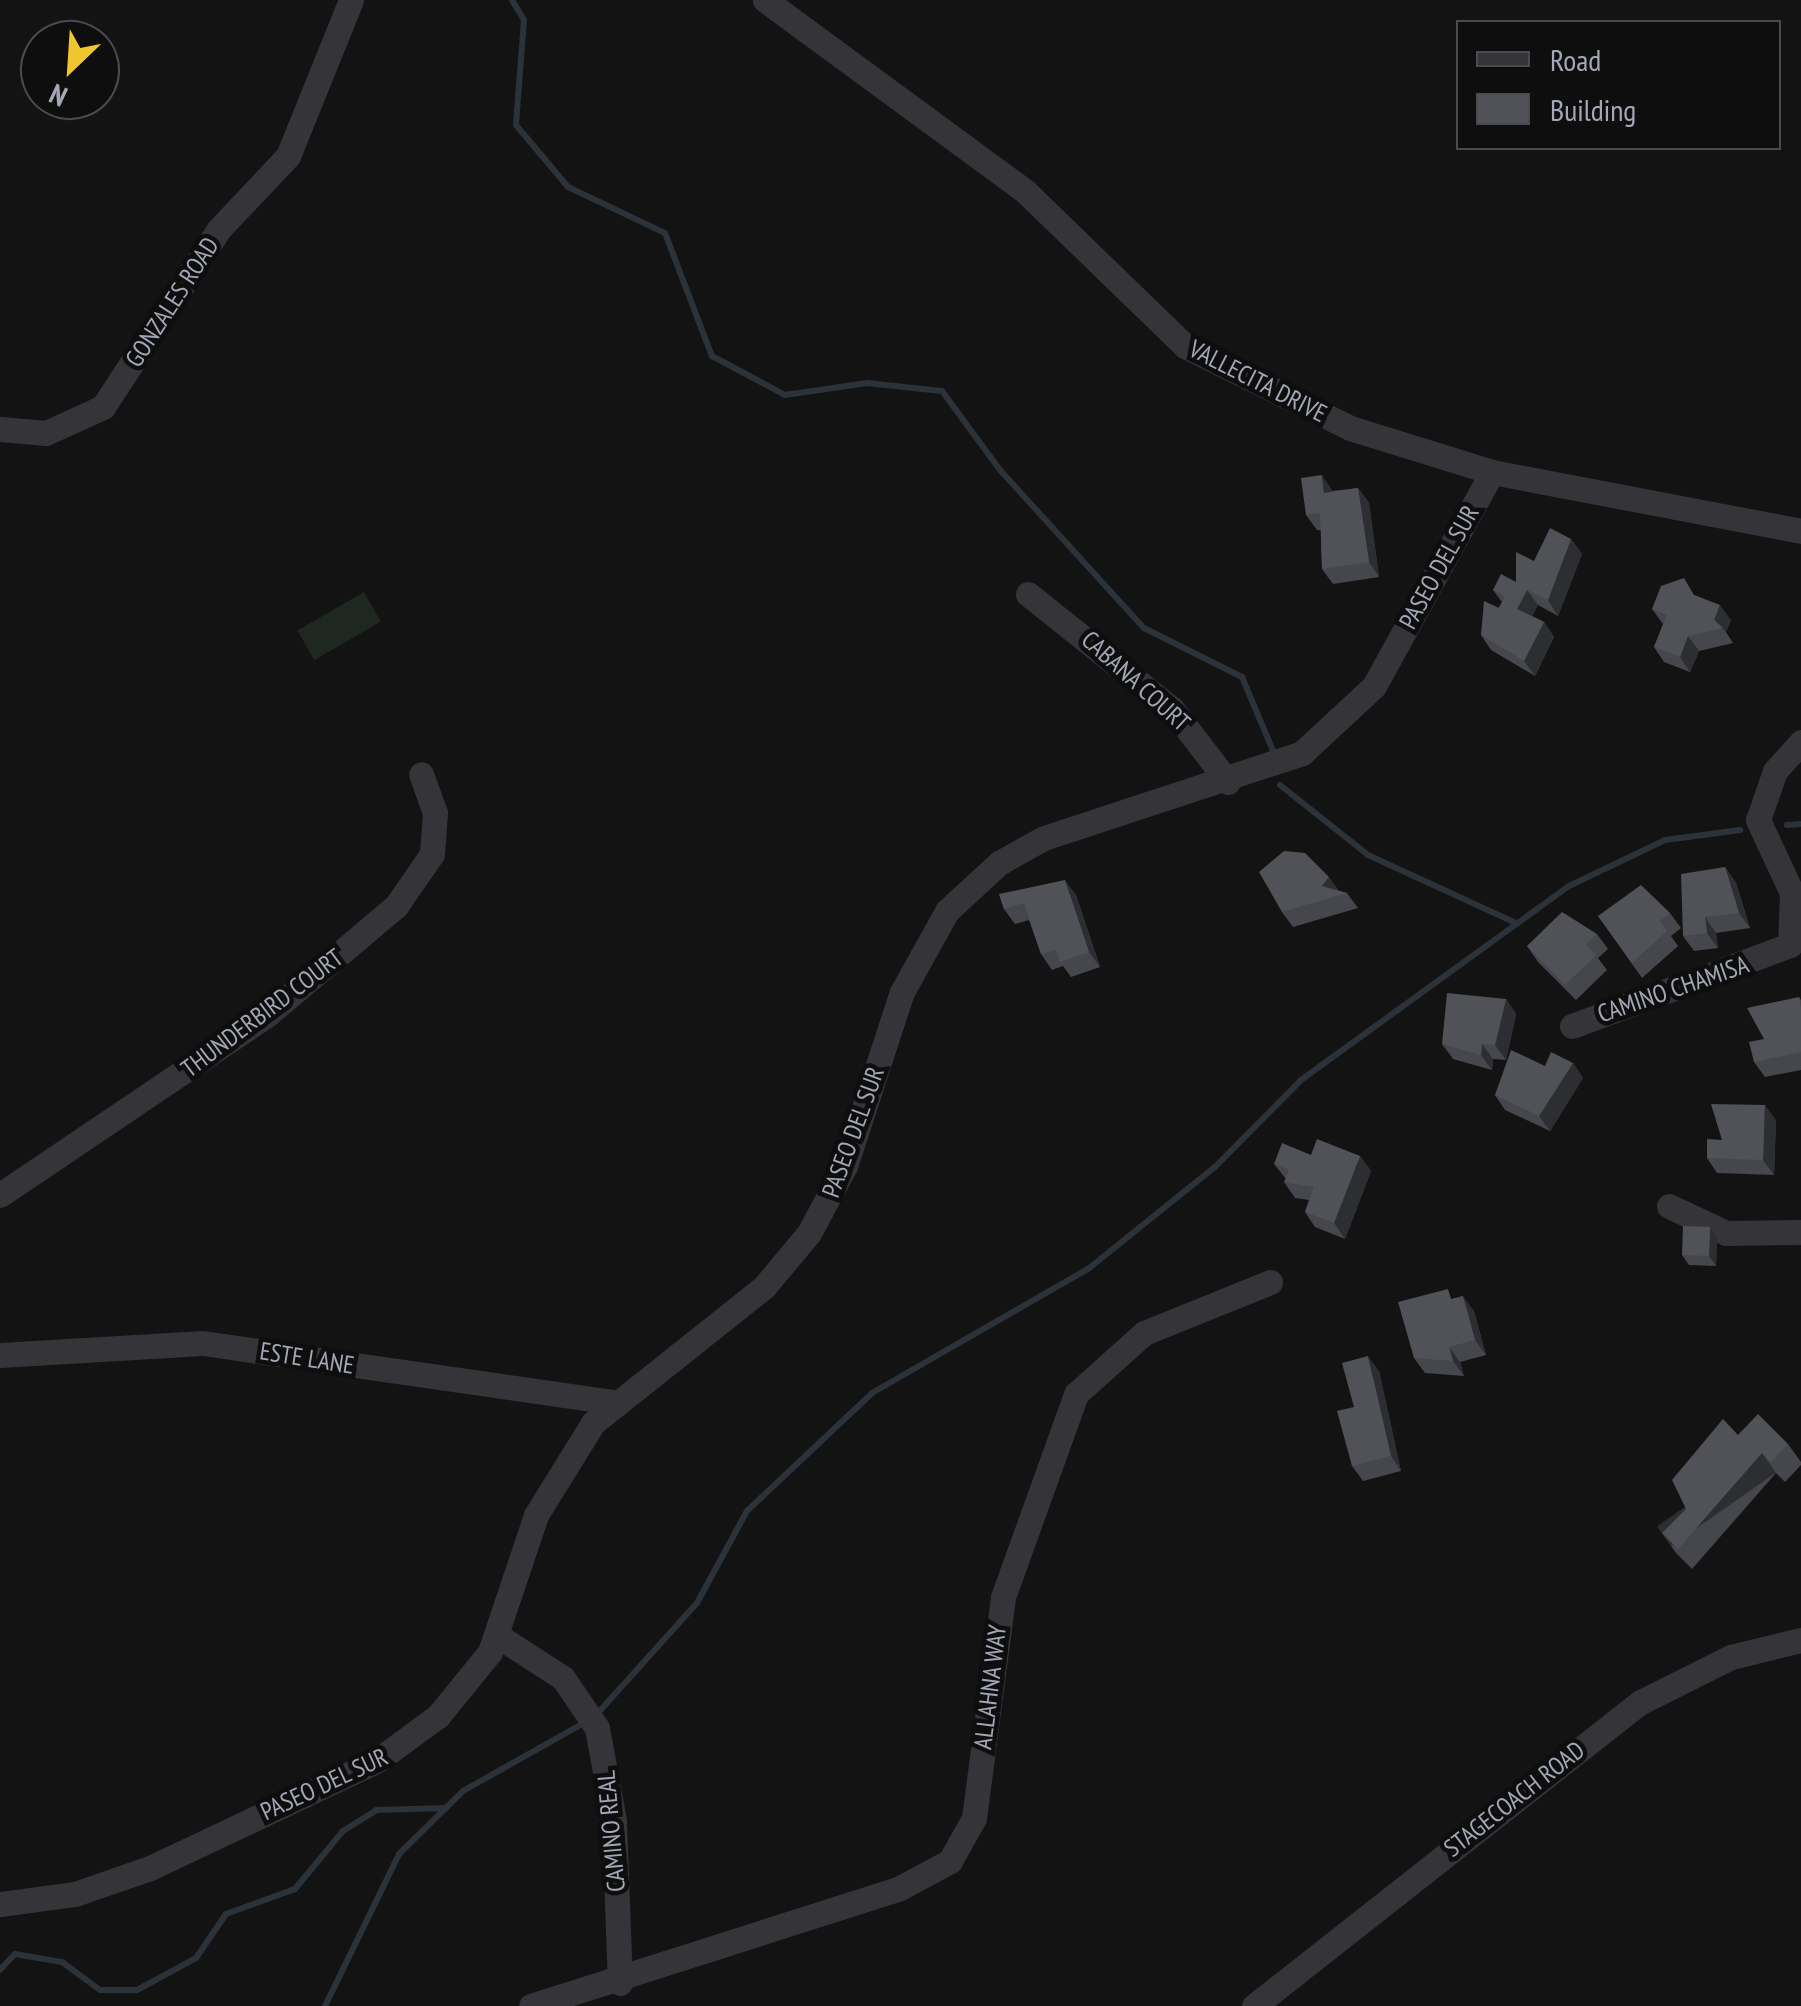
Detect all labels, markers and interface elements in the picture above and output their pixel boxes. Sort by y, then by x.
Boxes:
north arrow [20,20,120,120]
legend [1456,20,1781,150]
text: Road [1550,40,1601,79]
text: N [43,76,73,116]
text: Building [1550,90,1636,129]
street label: GONZALES ROAD [119,232,225,372]
street label: VALLECITA DRIVE [1184,333,1332,429]
street label: PASEO DEL SUR [1393,500,1485,634]
street label: CABANA COURT [1075,624,1197,738]
street label: THUNDERBIRD COURT [175,942,349,1084]
street label: CAMINO CHAMISA [1594,949,1752,1029]
street label: PASEO DEL SUR [815,1062,891,1202]
street label: ESTE LANE [258,1336,356,1380]
street label: ALLAHNA WAY [967,1622,1013,1752]
street label: STAGECOACH ROAD [1438,1735,1590,1863]
street label: PASEO DEL SUR [255,1741,393,1827]
street label: CAMINO REAL [591,1769,631,1893]

